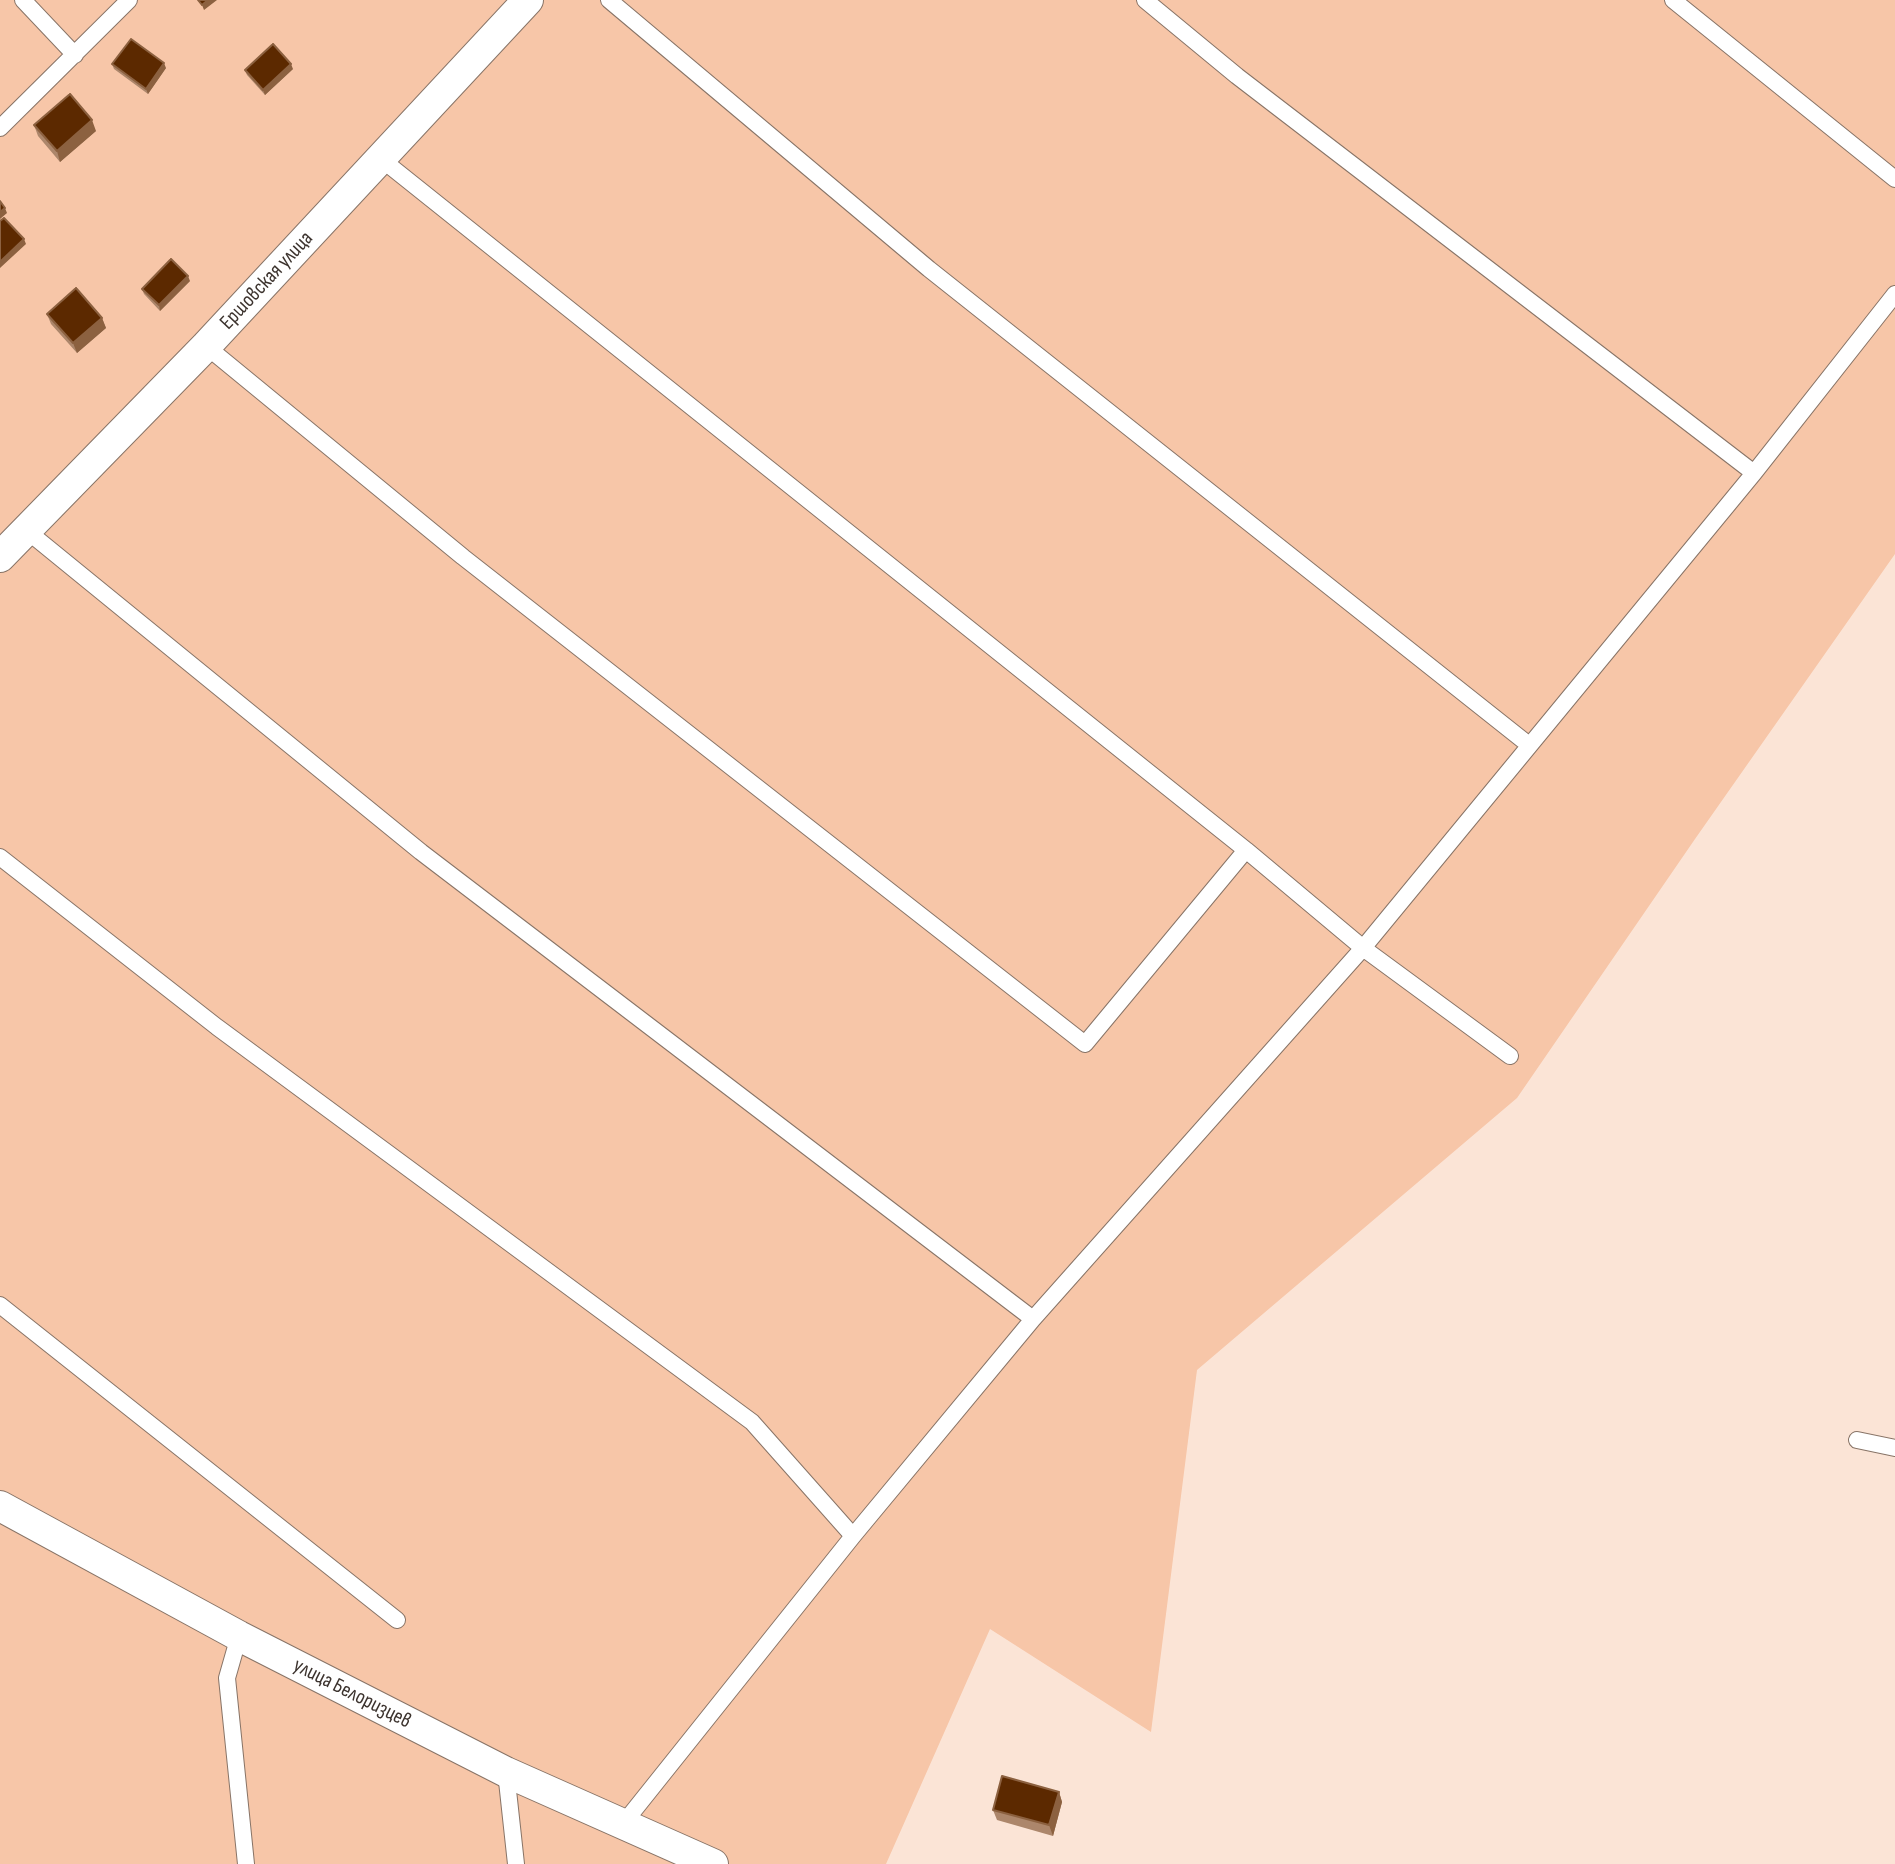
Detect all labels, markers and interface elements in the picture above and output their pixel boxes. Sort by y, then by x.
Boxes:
street label: Ершовская улица [215,227,319,335]
street label: улица Белоризцев [289,1653,415,1735]

